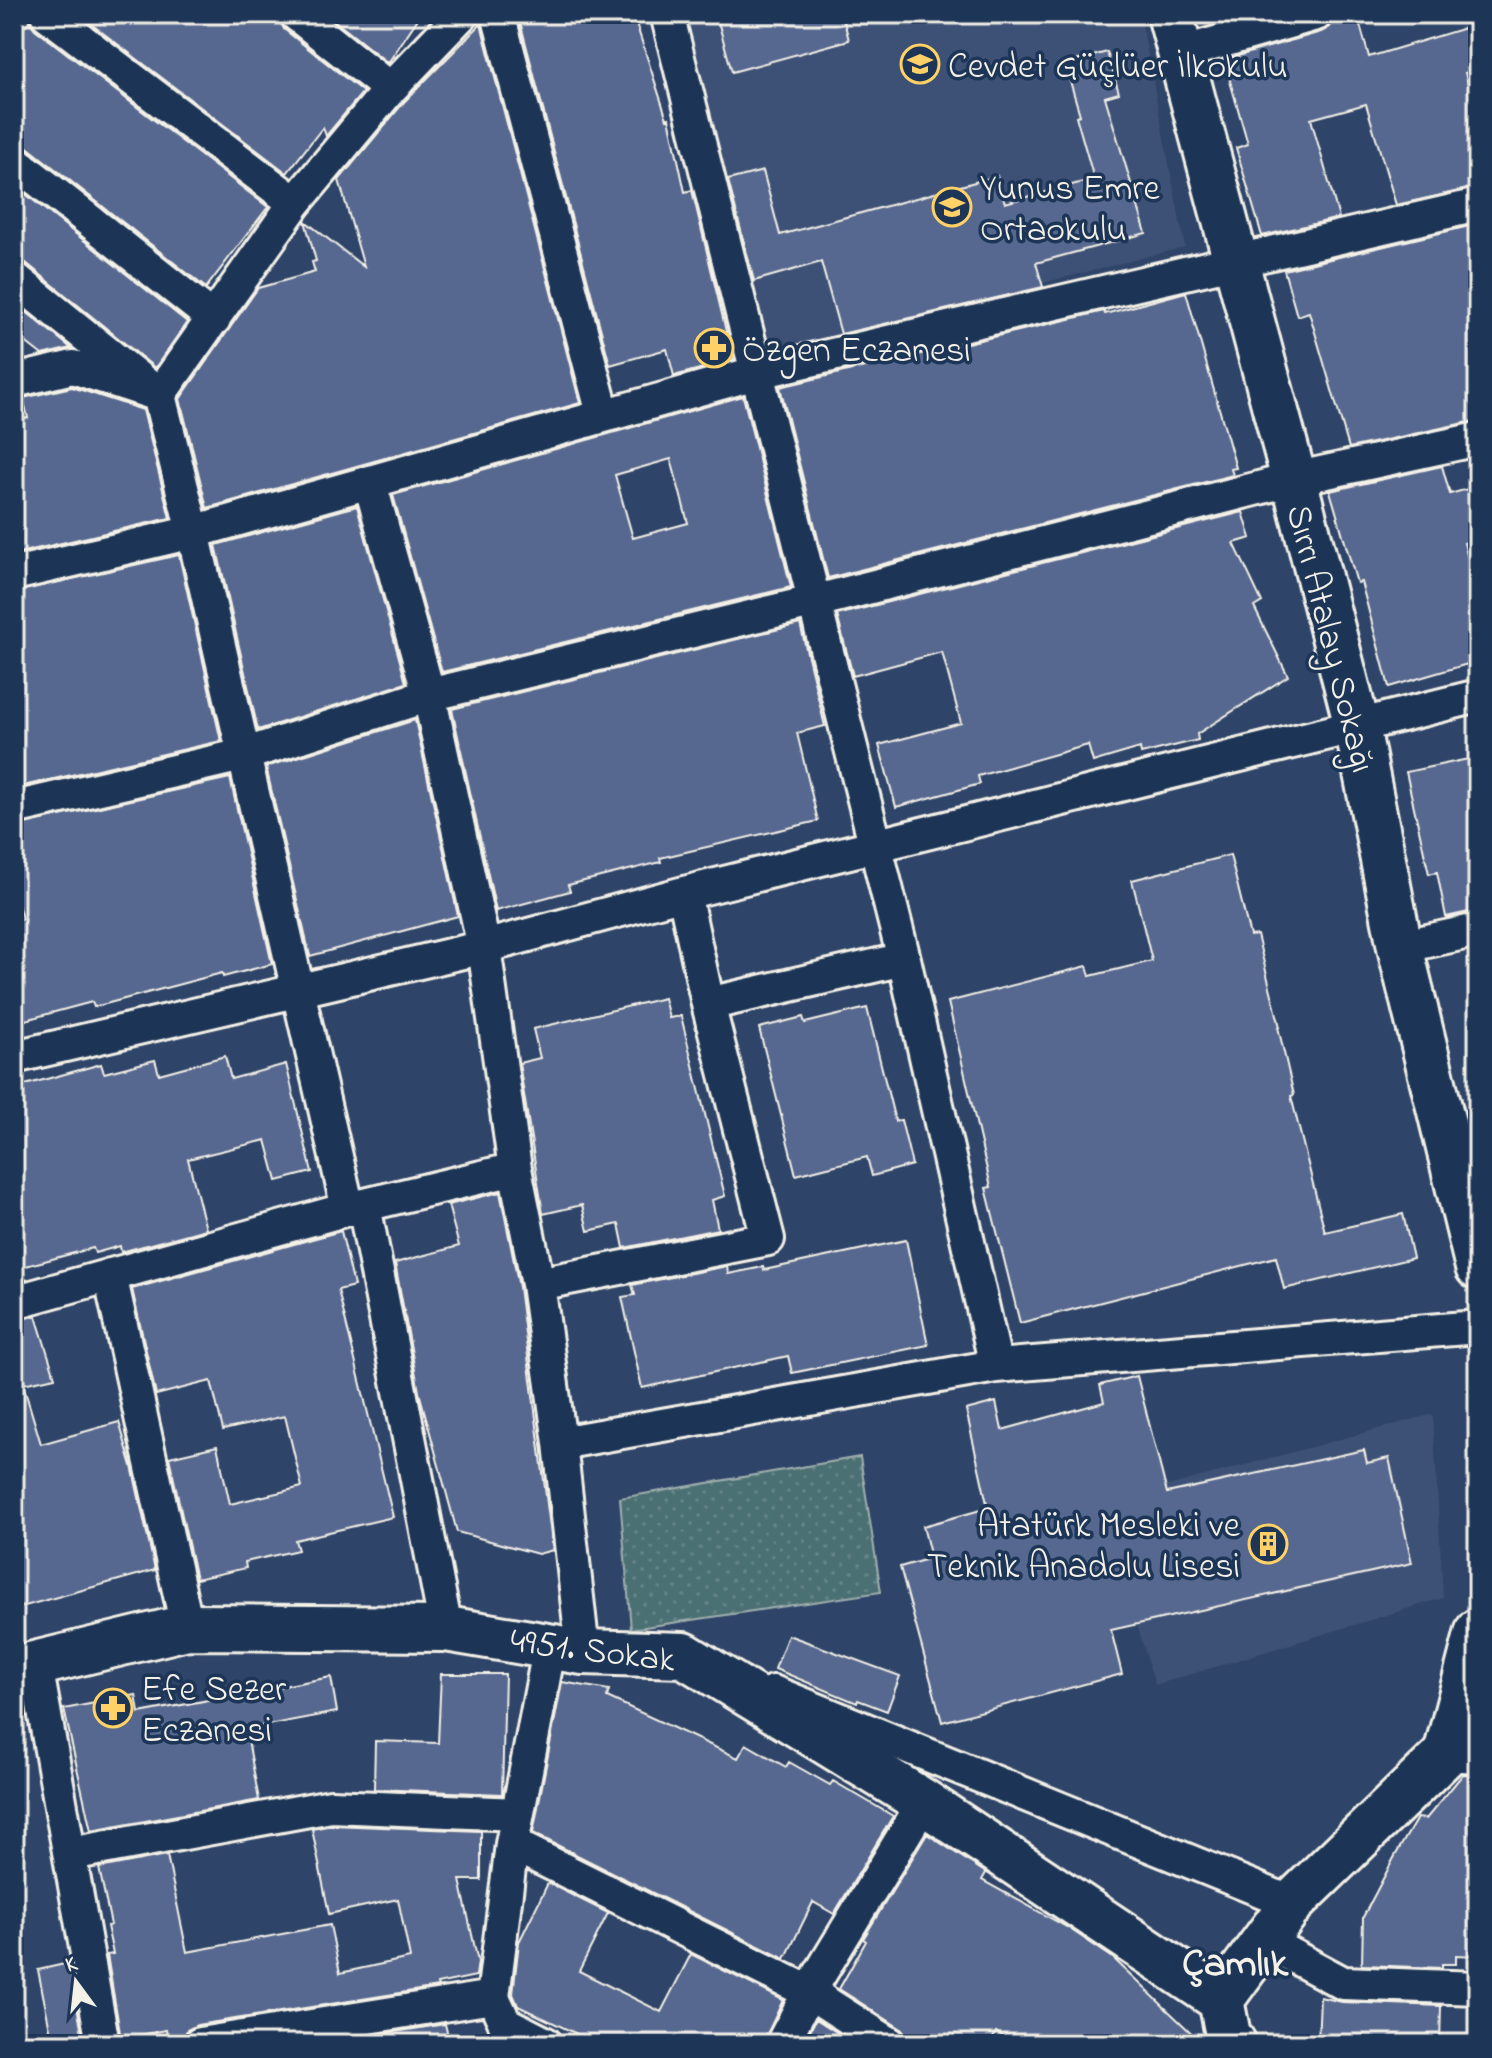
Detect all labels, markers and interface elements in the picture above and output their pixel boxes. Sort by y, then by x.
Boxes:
place label: Cevdet Güçlüer İlkokulu [948,42,1288,95]
school or university icon: Cevdet Güçlüer İlkokulu [899,43,941,85]
place label: Yunus Emre Ortaokulu [980,164,1160,258]
school or university icon: Yunus Emre Ortaokulu [931,186,973,228]
place label: Özgen Eczanesi [742,326,971,379]
pharmacy icon: Özgen Eczanesi [693,327,735,369]
street label: Sırrı Atalay Sokağı [1270,500,1388,779]
place label: Atatürk Mesleki ve Teknik Anadolu Lisesi [927,1501,1241,1595]
building icon: Atatürk Mesleki ve Teknik Anadolu Lisesi [1247,1523,1289,1565]
street label: 4951. Sokak [507,1616,678,1689]
place label: Efe Sezer Eczanesi [141,1665,287,1759]
pharmacy icon: Efe Sezer Eczanesi [92,1687,134,1729]
district label: Çamlık [1182,1936,1289,1995]
north arrow [36,1942,116,2022]
text: K [62,1948,82,1982]

